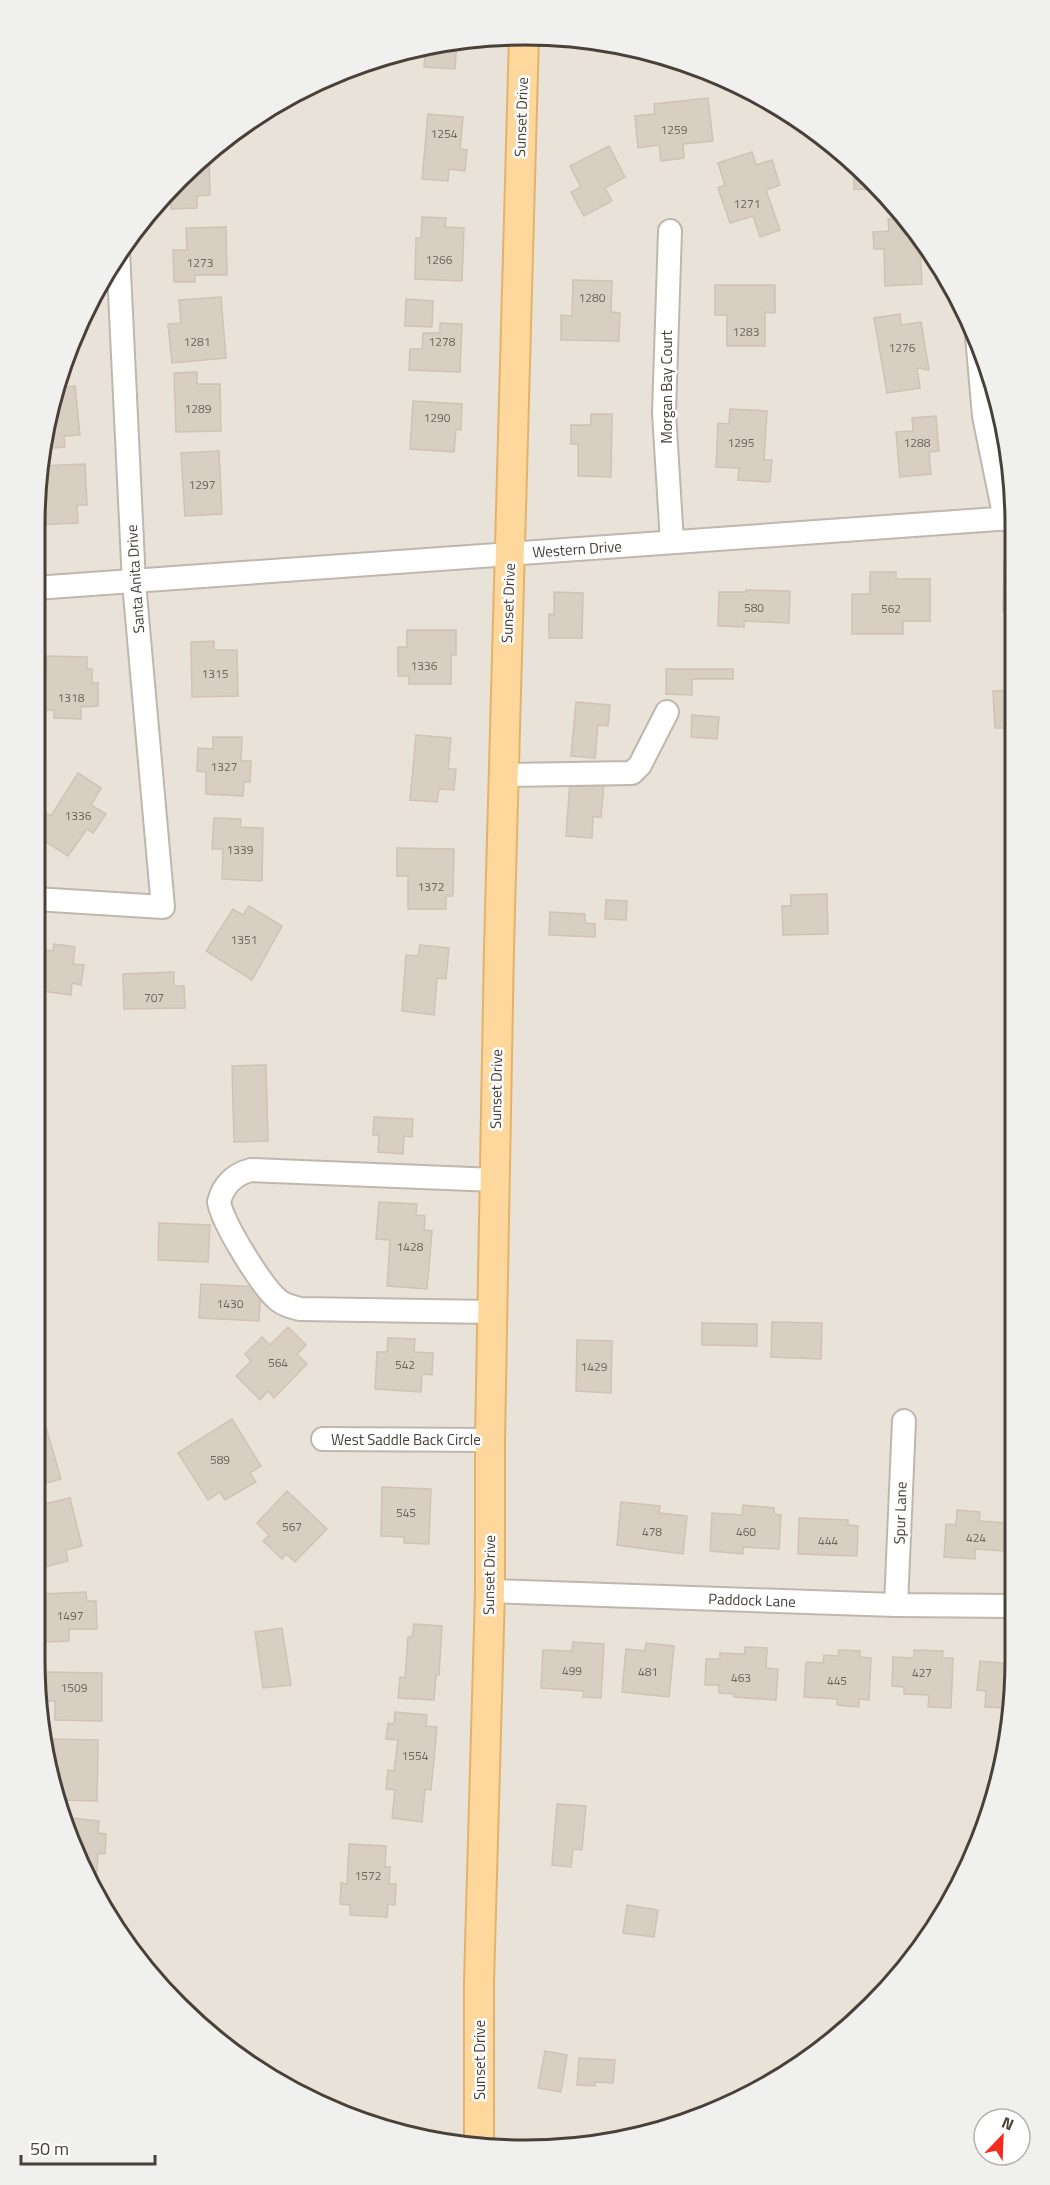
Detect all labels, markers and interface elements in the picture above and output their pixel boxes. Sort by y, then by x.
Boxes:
street label: Sunset Drive [508,77,534,157]
house number: 1259 [661,120,688,139]
house number: 1254 [431,124,458,143]
house number: 1271 [734,194,760,213]
house number: 1266 [426,250,453,269]
house number: 1273 [187,253,213,272]
house number: 1280 [579,288,606,307]
house number: 1283 [733,322,759,341]
street label: Morgan Bay Court [655,329,678,444]
house number: 1281 [184,332,210,351]
house number: 1278 [429,332,456,351]
house number: 1276 [889,338,916,357]
house number: 1289 [185,399,212,418]
house number: 1290 [424,408,451,427]
house number: 1295 [728,433,755,452]
house number: 1288 [904,433,931,452]
house number: 1297 [189,475,215,494]
street label: Santa Anita Drive [120,524,150,634]
street label: Western Drive [531,534,623,564]
street label: Sunset Drive [495,563,521,643]
house number: 580 [744,598,764,617]
house number: 562 [881,599,901,618]
house number: 1336 [411,656,438,675]
house number: 1315 [202,664,229,683]
house number: 1318 [58,688,85,707]
house number: 1327 [211,757,237,776]
house number: 1336 [65,806,92,825]
house number: 1339 [227,840,254,859]
house number: 1372 [418,877,444,896]
house number: 1351 [231,930,257,949]
house number: 707 [144,988,164,1007]
street label: Sunset Drive [484,1049,508,1129]
house number: 1428 [397,1237,424,1256]
house number: 1430 [217,1294,244,1313]
house number: 564 [268,1353,288,1372]
house number: 542 [395,1355,415,1374]
house number: 1429 [581,1357,608,1376]
street label: West Saddle Back Circle [331,1428,481,1451]
house number: 589 [210,1450,230,1469]
street label: Spur Lane [887,1481,913,1545]
house number: 545 [396,1503,416,1522]
house number: 567 [282,1517,302,1536]
house number: 478 [642,1522,662,1541]
house number: 460 [736,1522,756,1541]
house number: 424 [966,1528,986,1547]
house number: 444 [818,1531,838,1550]
street label: Sunset Drive [477,1535,501,1615]
street label: Paddock Lane [708,1587,796,1613]
house number: 1497 [57,1606,83,1625]
house number: 499 [562,1661,582,1680]
house number: 481 [638,1662,658,1681]
house number: 427 [912,1663,932,1682]
house number: 463 [731,1668,751,1687]
house number: 445 [827,1671,847,1690]
house number: 1509 [61,1678,88,1697]
house number: 1554 [402,1746,429,1765]
house number: 1572 [355,1866,381,1885]
street label: Sunset Drive [468,2020,491,2100]
north arrow [972,2107,1032,2167]
text: N [998,2110,1018,2136]
scale bar [21,2128,154,2166]
text: 50 m [30,2135,69,2162]

